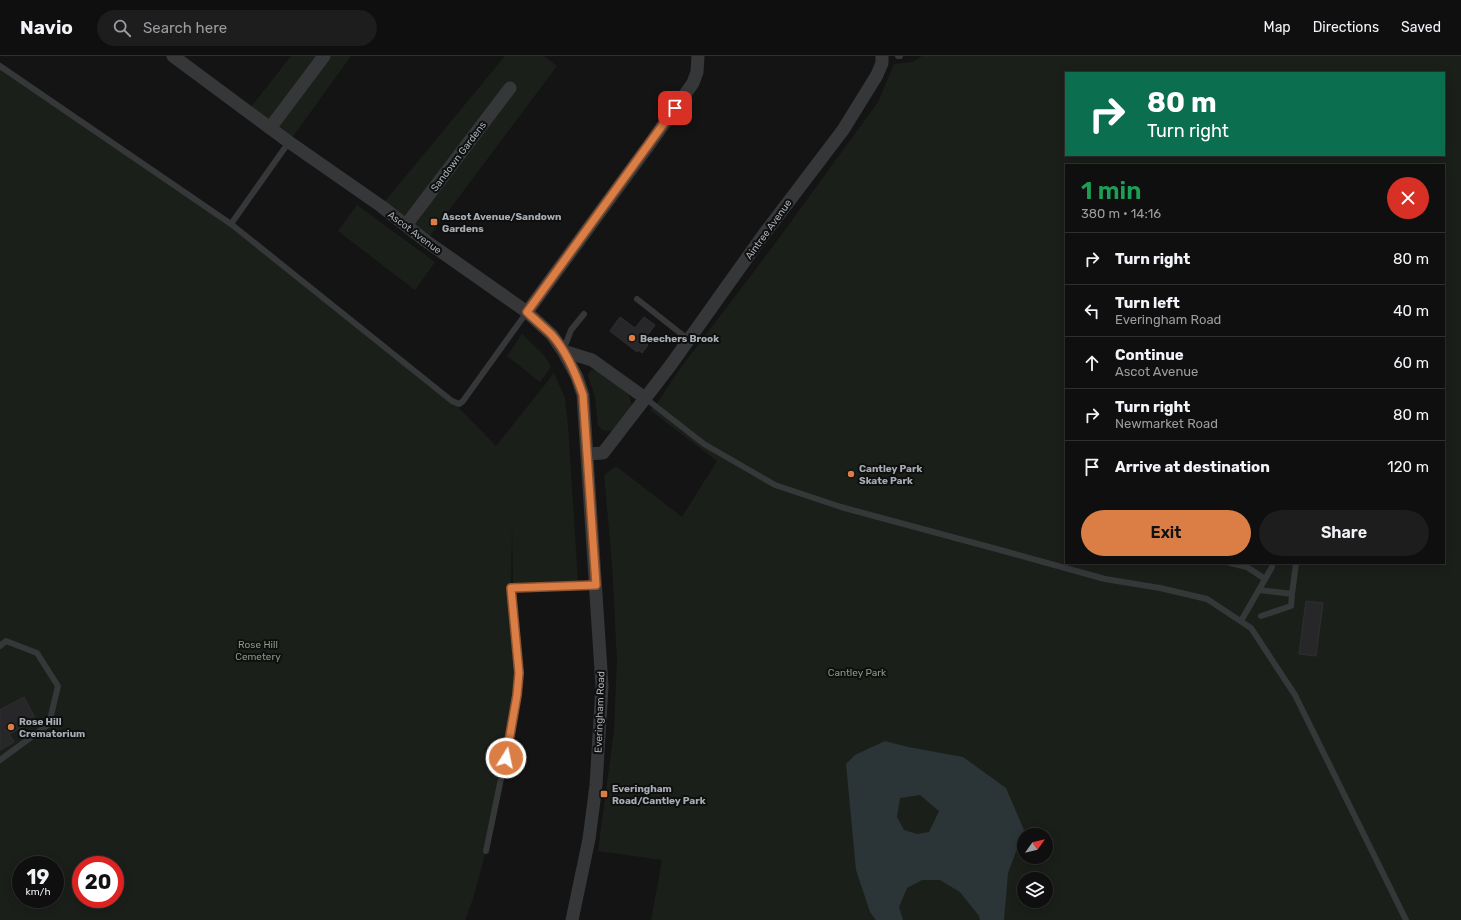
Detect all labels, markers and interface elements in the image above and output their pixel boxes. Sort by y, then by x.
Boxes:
search box [97,10,377,46]
text: Navio [20,16,73,39]
icon: search [111,17,133,39]
text: Search here [143,19,227,37]
text: Map [1264,19,1291,36]
text: Directions [1313,19,1379,36]
text: Saved [1401,19,1441,36]
text: 80 m [1147,86,1217,119]
icon: right [1081,88,1133,140]
pin [658,91,692,125]
icon: arrive [664,97,686,119]
street label: Sandown Gardens [429,119,489,194]
text: Turn right [1147,120,1229,142]
text: 1 min [1081,177,1141,205]
button: close [1387,177,1429,219]
street label: Aintree Avenue [743,197,795,262]
text: 380 m · 14:16 [1081,206,1161,221]
street label: Ascot Avenue [385,209,444,257]
place label: Ascot Avenue/Sandown Gardens [442,211,562,235]
marker: Ascot Avenue/Sandown Gardens [429,217,439,227]
icon: right [1081,248,1103,270]
text: Turn right [1115,250,1190,268]
text: 80 m [1393,250,1429,268]
text: Turn left [1115,294,1180,312]
icon: left [1081,300,1103,322]
text: 40 m [1393,302,1429,320]
text: Everingham Road [1115,312,1221,327]
marker: Beechers Brook [627,333,637,343]
place label: Beechers Brook [640,333,719,345]
text: Continue [1115,346,1184,364]
icon: ahead [1081,352,1103,374]
text: 60 m [1393,354,1429,372]
text: Ascot Avenue [1115,364,1198,379]
text: Turn right [1115,398,1190,416]
icon: right [1081,404,1103,426]
text: 80 m [1393,406,1429,424]
text: Newmarket Road [1115,416,1218,431]
icon: arrive [1081,456,1103,478]
text: Arrive at destination [1115,458,1270,476]
text: 120 m [1387,458,1429,476]
place label: Cantley Park Skate Park [859,463,922,487]
marker: Cantley Park Skate Park [846,469,856,479]
button: Exit [1081,510,1251,556]
button: Share [1259,510,1429,556]
park label: Rose Hill Cemetery [235,639,281,663]
park label: Cantley Park [828,667,887,679]
street label: Everingham Road [593,671,607,753]
place label: Rose Hill Crematorium [19,716,85,740]
marker: Rose Hill Crematorium [6,722,16,732]
position arrow [485,737,527,779]
place label: Everingham Road/Cantley Park [612,783,706,807]
marker: Everingham Road/Cantley Park [599,789,609,799]
north arrow [1017,828,1053,864]
map controls [1017,828,1053,908]
speed limit sign: 20 [72,856,124,908]
text: 19 [27,865,49,889]
button: layers [1017,872,1053,908]
text: km/h [26,886,50,898]

